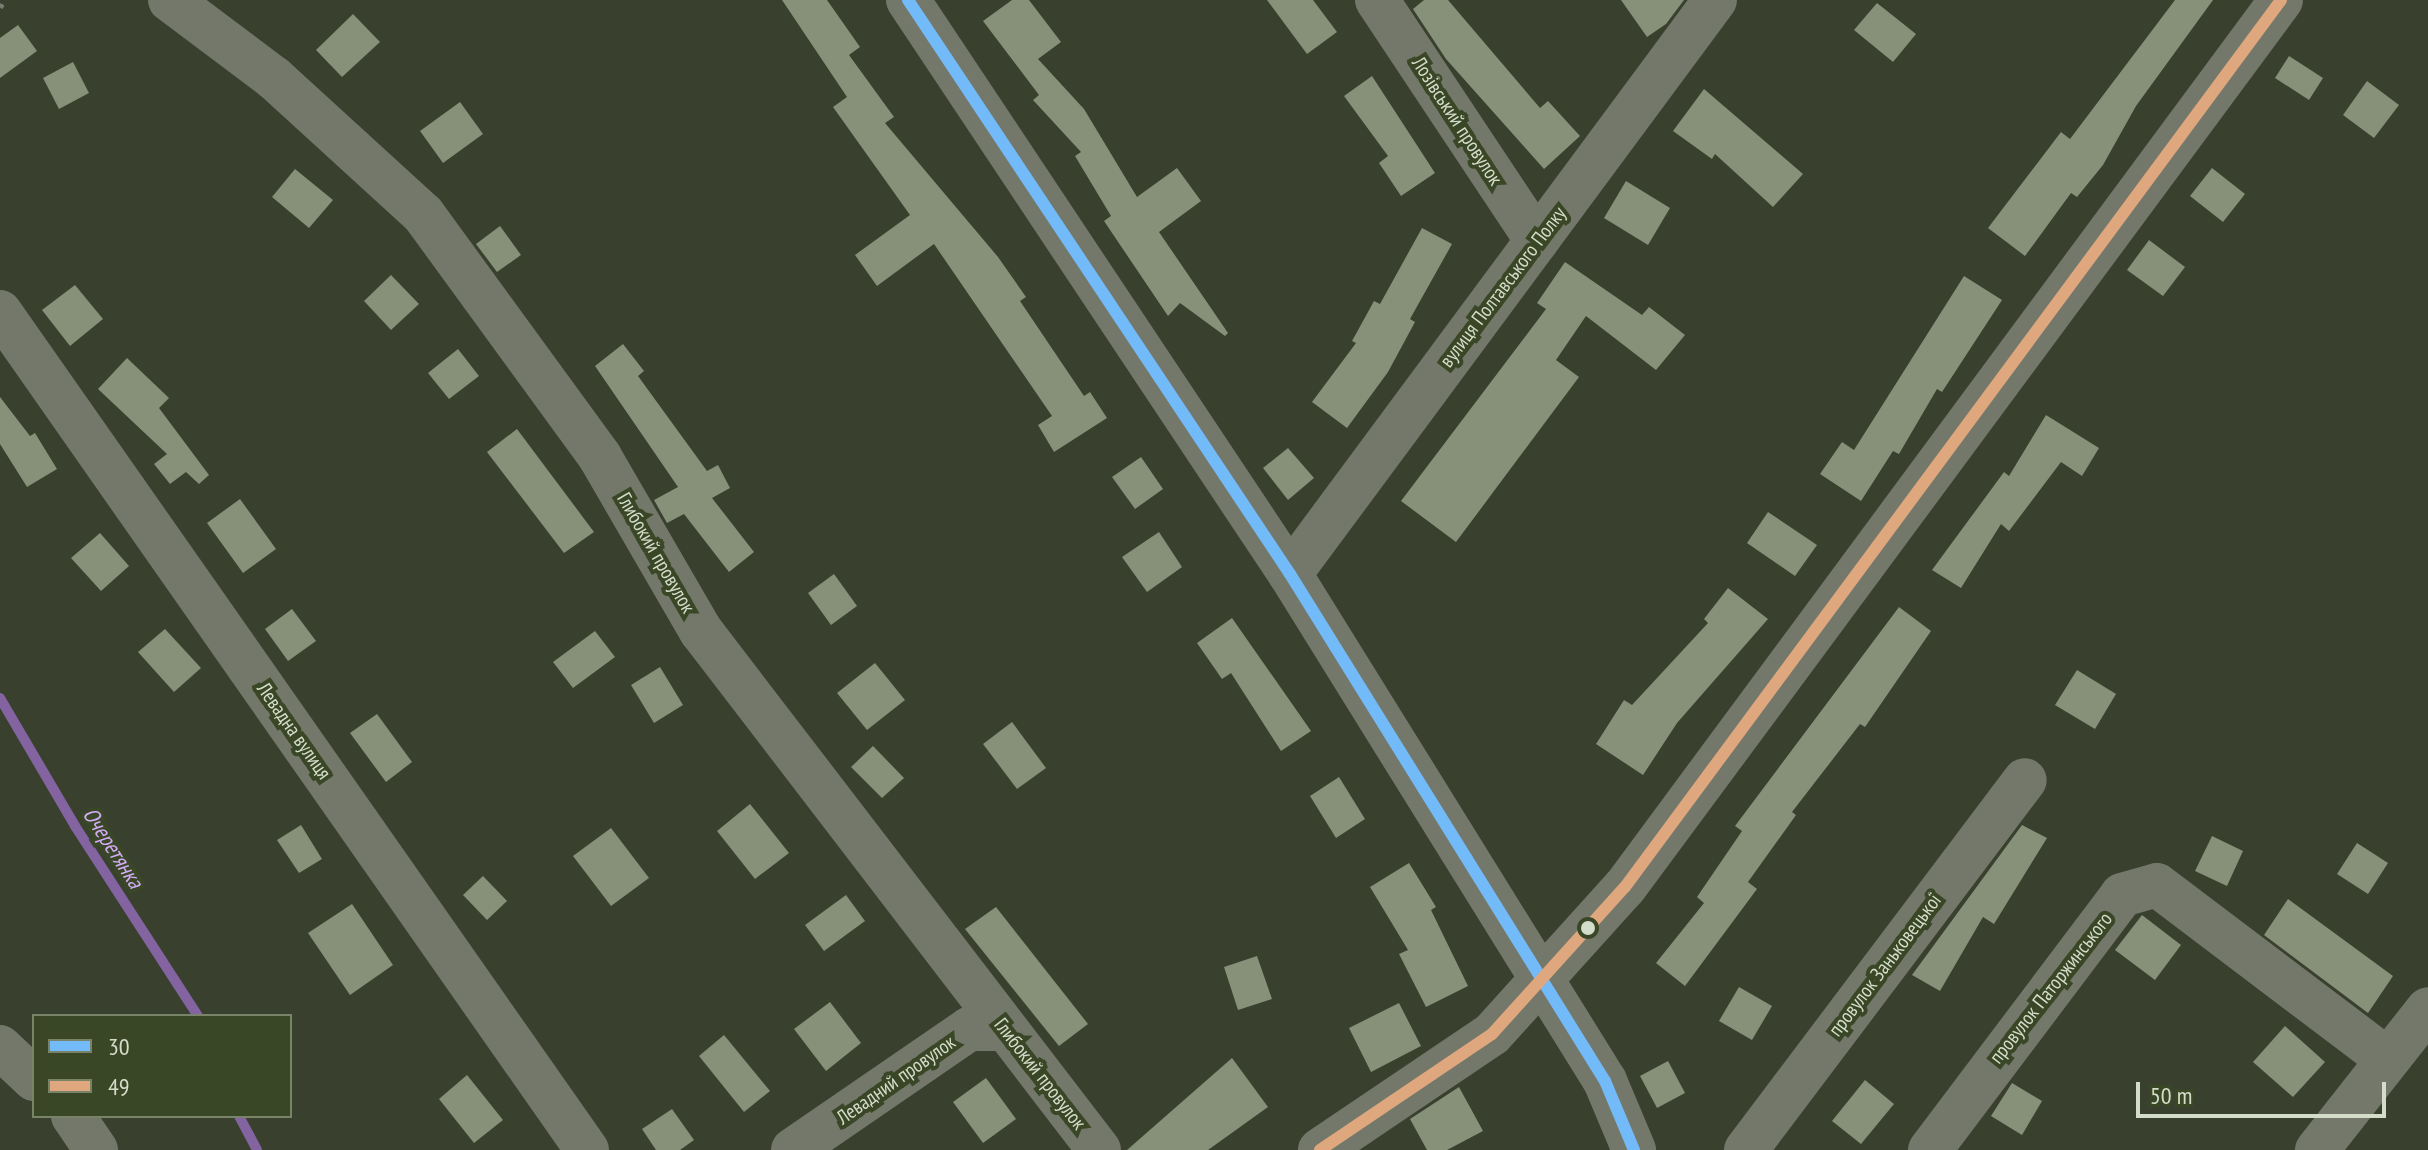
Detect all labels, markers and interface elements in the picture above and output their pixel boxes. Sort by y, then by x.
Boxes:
street label: Лозівський провулок [1407,52,1507,190]
street label: вулиця Полтавського Полку [1435,202,1571,372]
street label: Глибокий провулок [612,489,700,617]
street label: Левадна вулиця [252,678,336,784]
water label: Очеретянка [77,803,149,893]
street label: провулок Заньковецької [1823,889,1947,1041]
street label: провулок Паторжинського [1984,908,2118,1068]
unlabelled marker [1580,920,1596,936]
street label: Глибокий провулок [989,1013,1091,1135]
legend [32,1014,292,1118]
street label: Левадний провулок [832,1030,960,1130]
text: 30 [108,1031,130,1062]
scale bar [2140,1066,2390,1116]
text: 49 [108,1071,130,1102]
text: 50 m [2150,1080,2192,1111]

